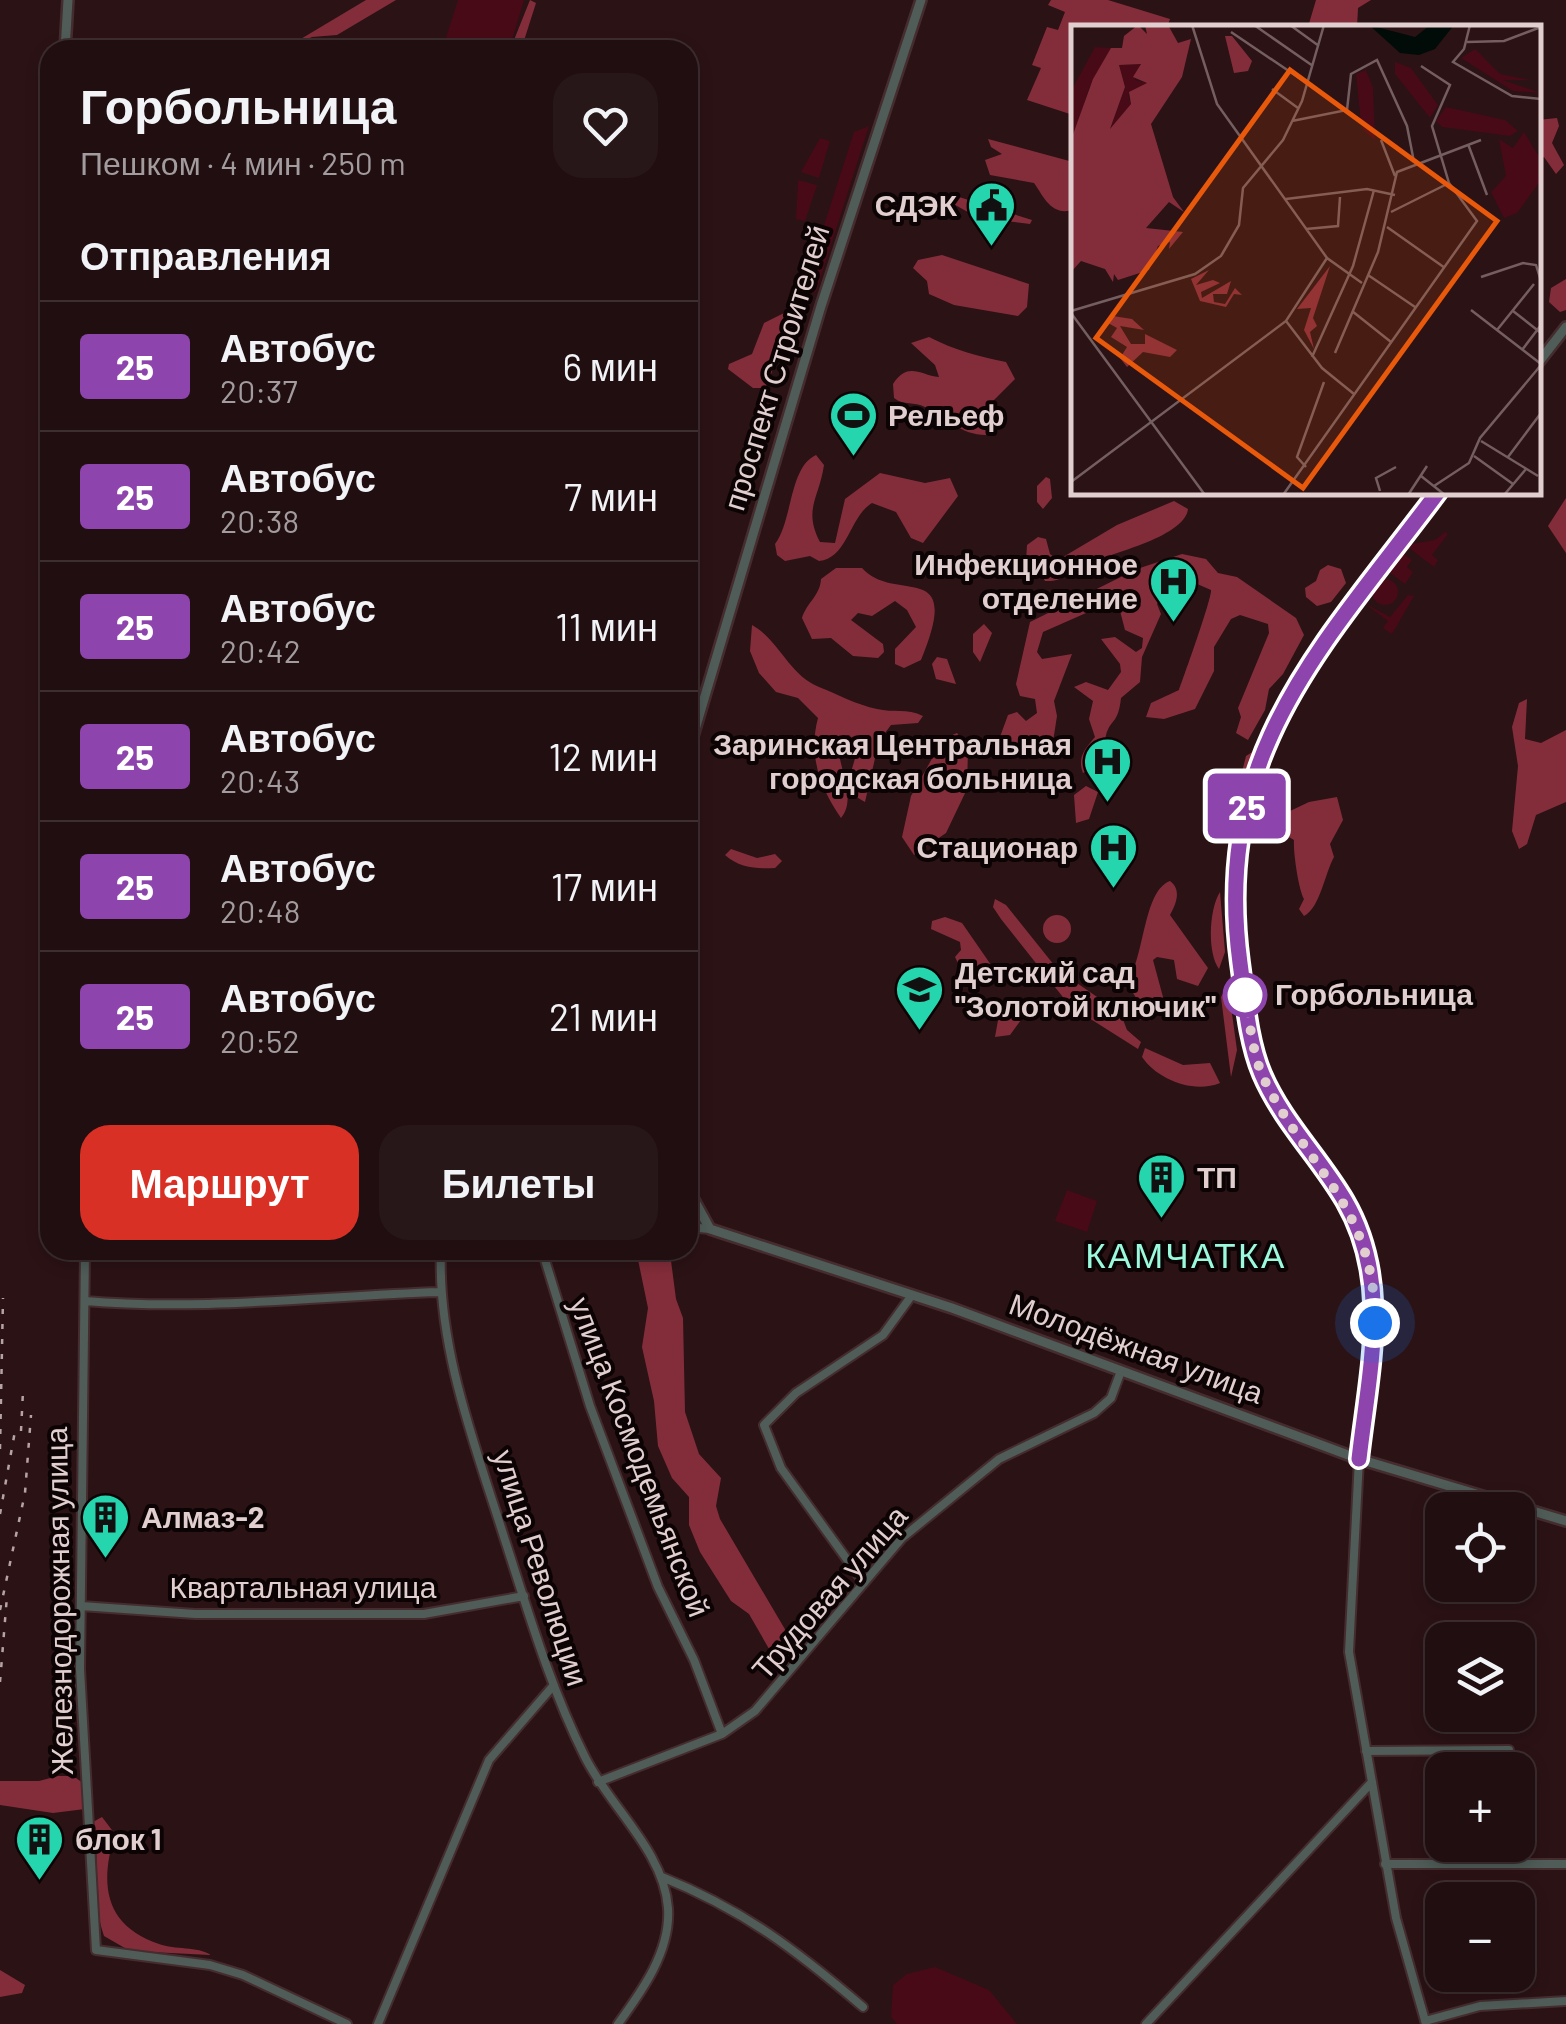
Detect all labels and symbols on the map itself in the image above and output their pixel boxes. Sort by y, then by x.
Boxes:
inset map [1071,25,1541,495]
public building icon: СДЭК [966,180,1018,248]
place label: СДЭК [875,186,958,222]
street label: проспект Строителей [715,220,836,514]
sports icon: Рельеф [827,390,879,458]
place label: Рельеф [888,396,1004,432]
place label: Инфекционное отделение [914,545,1138,615]
hospital icon: Инфекционное отделение [1147,556,1199,624]
place label: Заринская Центральная городская больница [713,725,1072,795]
hospital icon: Заринская Центральная городская больница [1081,736,1133,804]
line badge: 25 [1202,774,1292,838]
hospital icon: Стационар [1087,822,1139,890]
place label: Стационар [917,828,1078,864]
place label: Детский сад "Золотой ключик" [955,953,1216,1023]
school or university icon: Детский сад "Золотой ключик" [894,964,946,1032]
marker: Горбольница [1224,974,1266,1016]
place label: Горбольница [1275,975,1473,1011]
building icon: ТП [1136,1152,1188,1220]
place label: ТП [1197,1158,1237,1194]
district label: КАМЧАТКА [1085,1233,1287,1275]
street label: Молодёжная улица [1005,1284,1269,1410]
street label: улица Космодемьянской [563,1291,718,1621]
your location [1350,1298,1400,1348]
street label: Железнодорожная улица [37,1426,79,1775]
street label: улица Революции [487,1445,597,1690]
building icon: Алмаз-2 [80,1492,132,1560]
street label: Трудовая улица [743,1497,914,1686]
place label: Алмаз-2 [141,1498,265,1534]
street label: Квартальная улица [170,1568,437,1604]
building icon: блок 1 [14,1814,66,1882]
place label: блок 1 [75,1820,161,1856]

